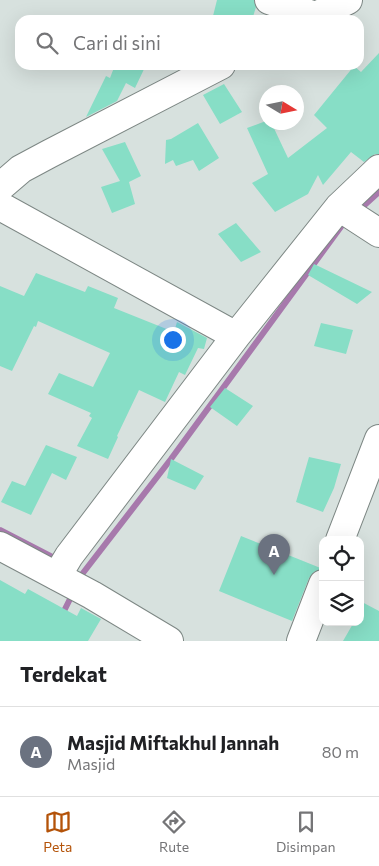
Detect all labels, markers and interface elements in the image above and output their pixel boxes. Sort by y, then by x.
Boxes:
search box [15,15,364,70]
icon: search [33,29,61,57]
text: Cari di sini [73,31,161,54]
north arrow [259,85,304,130]
your location [160,327,186,353]
pin: A [258,534,290,575]
map controls [319,536,364,626]
button: locate [319,536,364,581]
button: layers [319,581,364,626]
text: Terdekat [20,661,107,686]
text: Masjid Miftakhul Jannah [67,731,279,754]
text: A [30,742,42,761]
text: 80 m [322,742,359,761]
text: Masjid [67,754,115,773]
tab: Peta [43,808,72,855]
tab: Rute [159,808,189,855]
tab: Disimpan [276,808,336,855]

